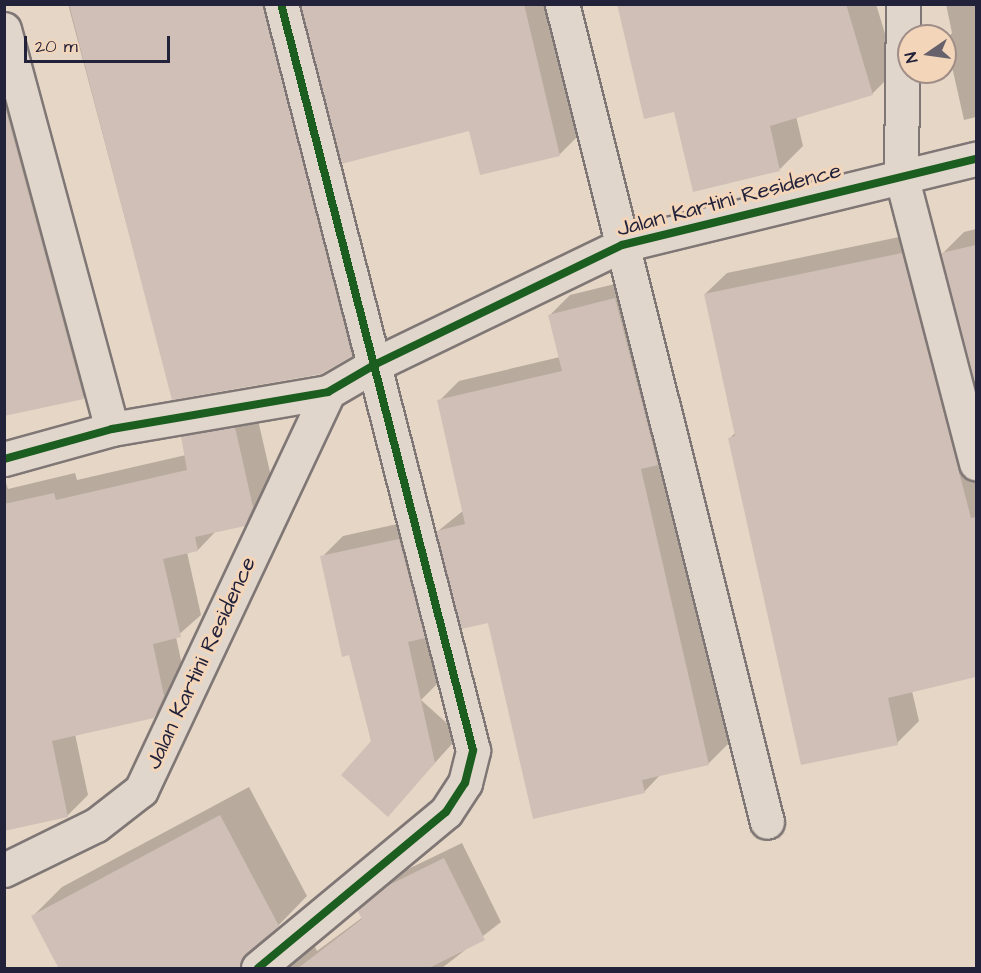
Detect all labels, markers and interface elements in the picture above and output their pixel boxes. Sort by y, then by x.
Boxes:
scale bar [27,24,172,62]
north arrow [897,24,957,84]
text: 20 m [35,34,78,59]
text: N [900,50,923,65]
street label: Jalan Kartini Residence [614,157,844,243]
street label: Jalan Kartini Residence [140,553,262,773]

